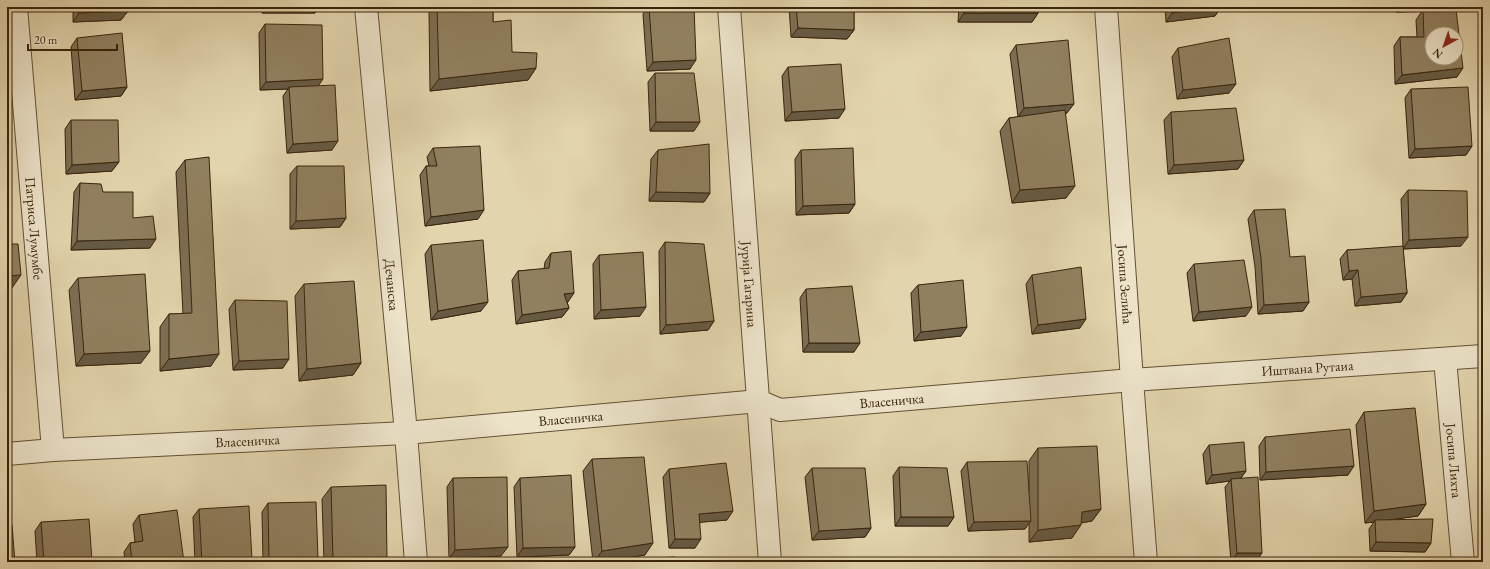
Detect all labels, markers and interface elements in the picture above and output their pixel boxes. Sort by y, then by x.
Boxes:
scale bar [28,26,117,52]
north arrow [1424,26,1464,66]
text: 20 m [34,32,58,48]
text: N [1430,45,1445,62]
street label: Патриса Лумумбе [21,176,48,281]
street label: Јурија Гагарина [737,239,762,328]
street label: Јосипа Зелића [1114,243,1137,325]
street label: Дечанска [381,258,404,312]
street label: Иштвана Рутаиа [1261,356,1354,380]
street label: Власеничка [859,389,925,412]
street label: Власеничка [538,406,604,430]
street label: Јосипа Лихта [1442,422,1466,499]
street label: Власеничка [215,430,281,451]

